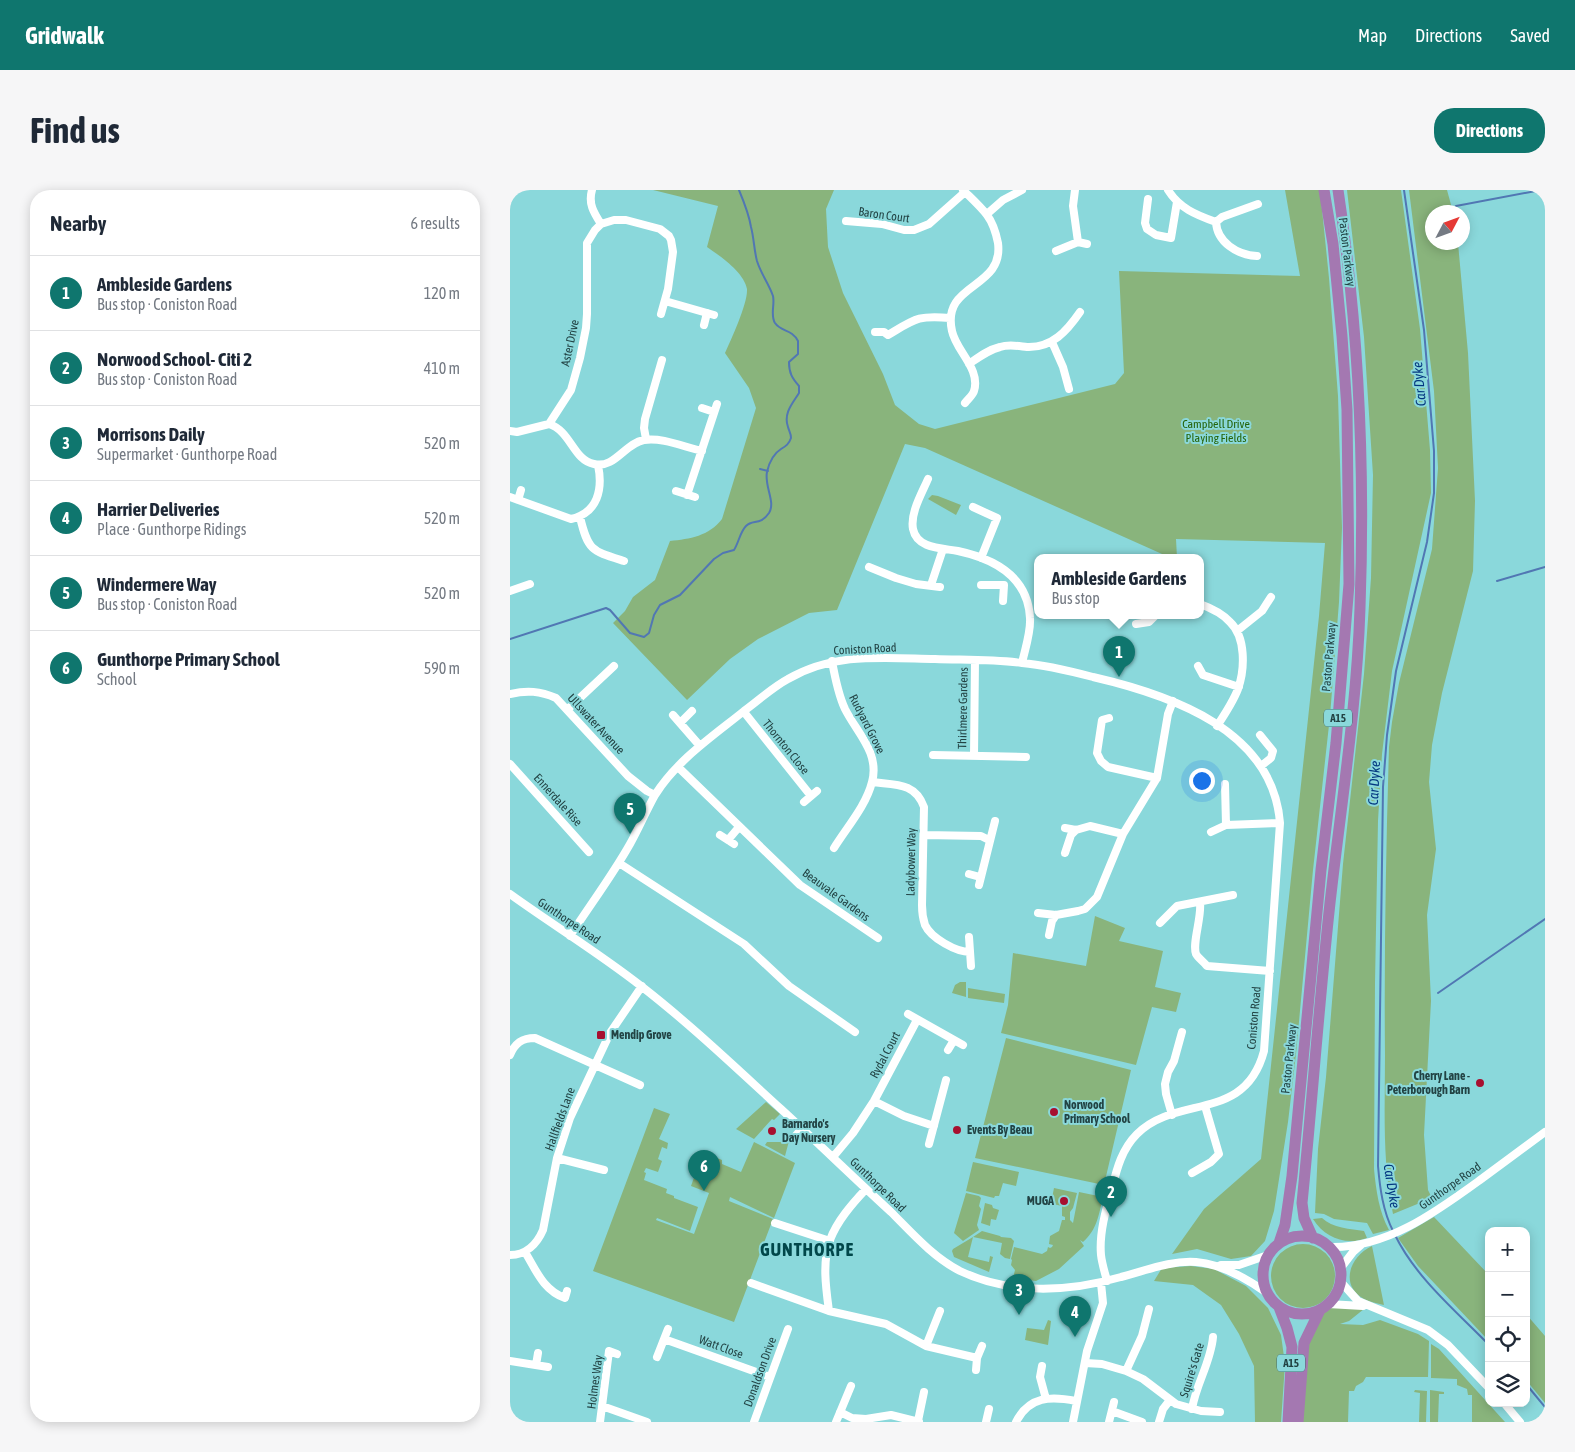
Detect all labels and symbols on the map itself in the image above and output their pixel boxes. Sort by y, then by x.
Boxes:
street label: Baron Court [857,204,911,226]
north arrow [1425,205,1470,250]
street label: Paston Parkway [1336,217,1358,287]
street label: Aster Drive [558,318,582,368]
water label: Car Dyke [1409,361,1429,407]
park label: Campbell Drive Playing Fields [1182,417,1250,445]
street label: Paston Parkway [1319,622,1339,692]
pin: 1 [1103,636,1135,677]
street label: Coniston Road [833,640,897,658]
street label: Thirlmere Gardens [955,667,971,749]
street label: Ullswater Avenue [564,691,628,757]
street label: Rudyard Grove [846,692,888,756]
road number: A15 [1324,710,1352,726]
street label: Thornton Close [760,717,812,777]
water label: Car Dyke [1365,760,1383,806]
your location [1189,768,1215,794]
street label: Ennerdale Rise [531,771,585,829]
pin: 5 [614,793,646,834]
street label: Ladybower Way [903,828,919,896]
street label: Beauvale Gardens [800,866,872,924]
street label: Gunthorpe Road [535,895,603,947]
street label: Coniston Road [1244,986,1264,1050]
street label: Paston Parkway [1278,1024,1300,1094]
place label: Mendip Grove [611,1028,672,1042]
marker: Mendip Grove [595,1029,607,1041]
street label: Rydal Court [867,1029,903,1081]
place label: Cherry Lane - Peterborough Barn [1387,1069,1470,1097]
marker: Cherry Lane - Peterborough Barn [1474,1077,1486,1089]
street label: Hallfields Lane [542,1085,578,1153]
place label: Norwood Primary School [1064,1098,1131,1126]
marker: Norwood Primary School [1048,1106,1060,1118]
place label: Barnardo's Day Nursery [782,1117,836,1145]
place label: Events By Beau [967,1123,1033,1137]
marker: Events By Beau [951,1124,963,1136]
marker: Barnardo's Day Nursery [766,1125,778,1137]
pin: 6 [688,1150,720,1191]
street label: Gunthorpe Road [847,1155,909,1215]
street label: Gunthorpe Road [1416,1160,1484,1212]
water label: Car Dyke [1381,1163,1403,1209]
pin: 2 [1095,1176,1127,1217]
place label: MUGA [1027,1194,1054,1208]
marker: MUGA [1058,1195,1070,1207]
district label: GUNTHORPE [760,1239,854,1260]
pin: 3 [1003,1274,1035,1315]
pin: 4 [1059,1296,1091,1337]
street label: Watt Close [697,1333,745,1361]
street label: Donaldson Drive [741,1335,779,1409]
street label: Squire's Gate [1177,1341,1207,1399]
street label: Holmes Way [584,1354,606,1410]
road number: A15 [1277,1354,1305,1372]

